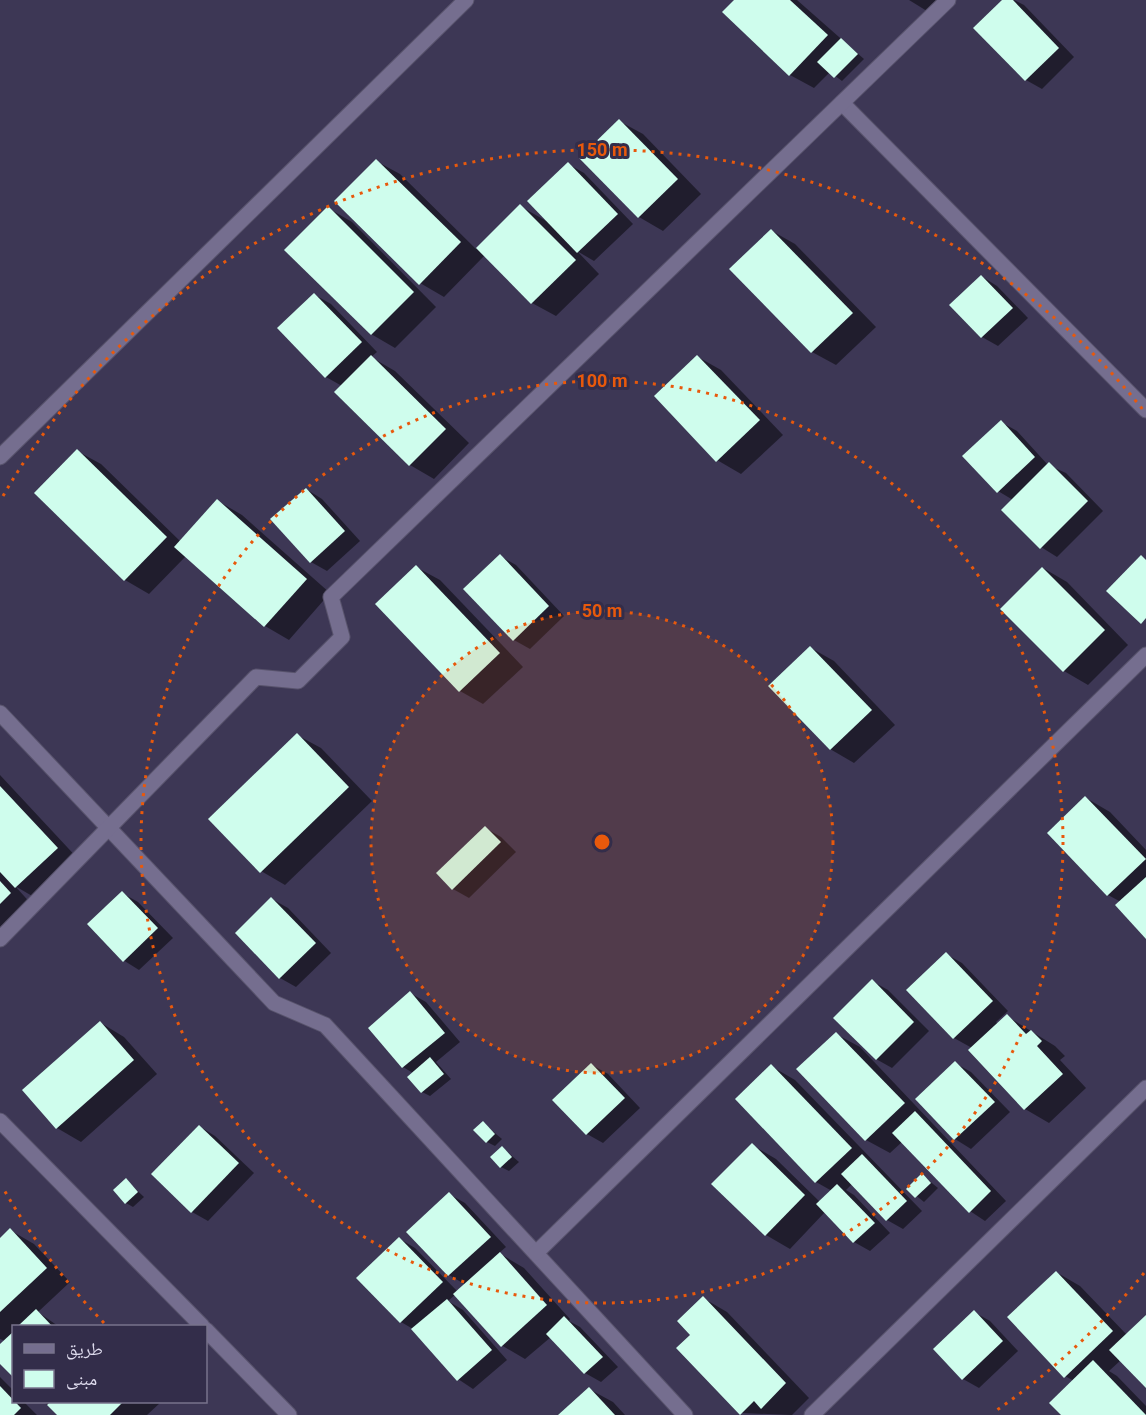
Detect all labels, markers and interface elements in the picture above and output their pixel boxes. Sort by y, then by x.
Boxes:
text: 150 m [576,139,628,160]
text: 100 m [576,370,628,391]
text: 50 m [582,600,622,621]
centre of rings [592,832,612,852]
legend [12,1325,207,1403]
text: طريق [66,1338,103,1360]
text: مبنى [66,1368,97,1390]

